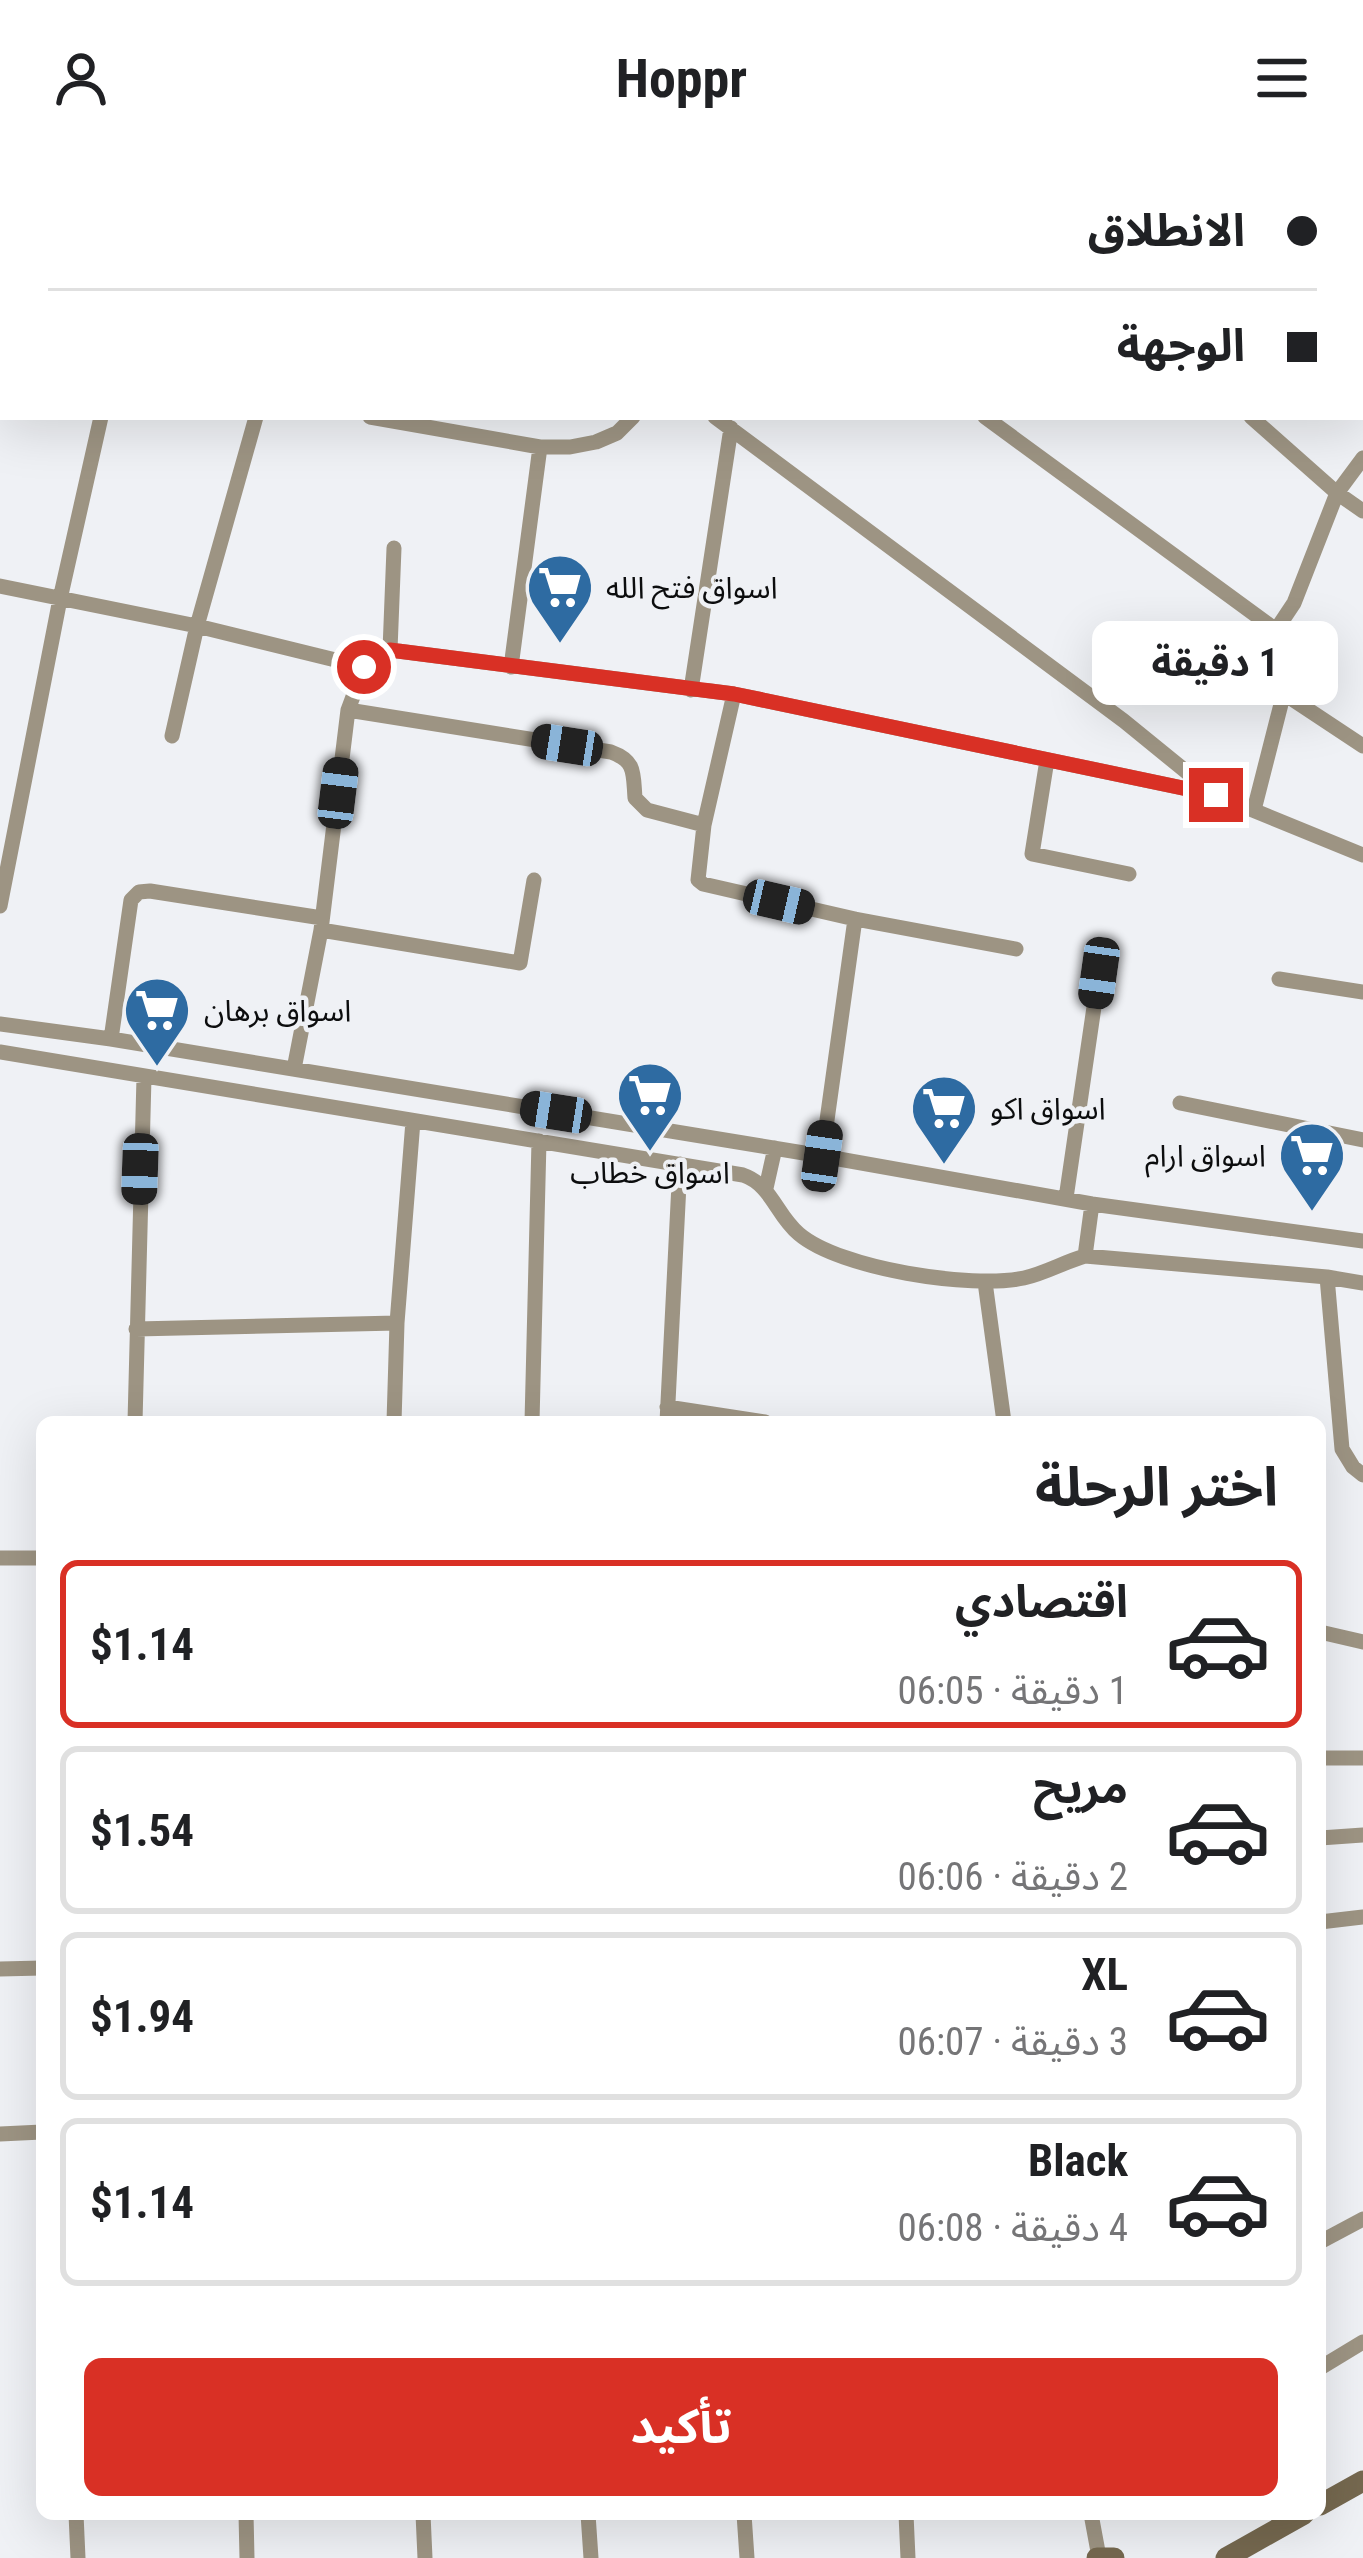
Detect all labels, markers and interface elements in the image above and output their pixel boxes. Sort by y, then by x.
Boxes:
icon: person [48,45,114,111]
icon: menu [1249,45,1315,111]
text: Hoppr [616,47,747,110]
text: الانطلاق [1088,204,1245,257]
text: الوجهة [1117,319,1245,372]
supermarket icon: اسواق فتح الله [525,552,595,646]
place label: اسواق فتح الله [606,570,778,610]
callout: 1 دقيقة [1093,621,1339,705]
route start [337,640,391,694]
text: 1 دقيقة [1152,640,1278,686]
car [529,722,605,768]
car [316,755,360,831]
route end [1189,768,1243,822]
car [740,876,818,928]
car [1076,935,1122,1011]
supermarket icon: اسواق برهان [122,975,192,1069]
place label: اسواق برهان [204,993,351,1028]
supermarket icon: اسواق خطاب [615,1060,685,1154]
supermarket icon: اسواق اكو [909,1073,979,1167]
car [518,1089,594,1135]
place label: اسواق اكو [990,1091,1106,1126]
car [799,1118,845,1194]
supermarket icon: اسواق ارام [1277,1120,1347,1214]
car [121,1132,159,1206]
place label: اسواق ارام [1145,1138,1266,1178]
place label: اسواق خطاب [570,1155,730,1190]
text: اختر الرحلة [1035,1456,1278,1519]
text: اقتصادي [955,1575,1128,1628]
icon: car [1164,1590,1272,1698]
text: $1.14 [90,1618,194,1671]
text: 1 دقيقة · 06:05 [897,1668,1128,1714]
text: مريح [1033,1761,1128,1814]
icon: car [1164,1776,1272,1884]
text: $1.54 [90,1804,194,1857]
text: 2 دقيقة · 06:06 [897,1854,1128,1900]
text: XL [1081,1948,1128,2001]
icon: car [1164,1962,1272,2070]
text: $1.94 [90,1990,194,2043]
text: 3 دقيقة · 06:07 [897,2019,1128,2065]
text: Black [1028,2134,1128,2187]
icon: car [1164,2148,1272,2256]
text: $1.14 [90,2176,194,2229]
text: 4 دقيقة · 06:08 [897,2205,1128,2251]
button: تأكيد [84,2358,1278,2496]

